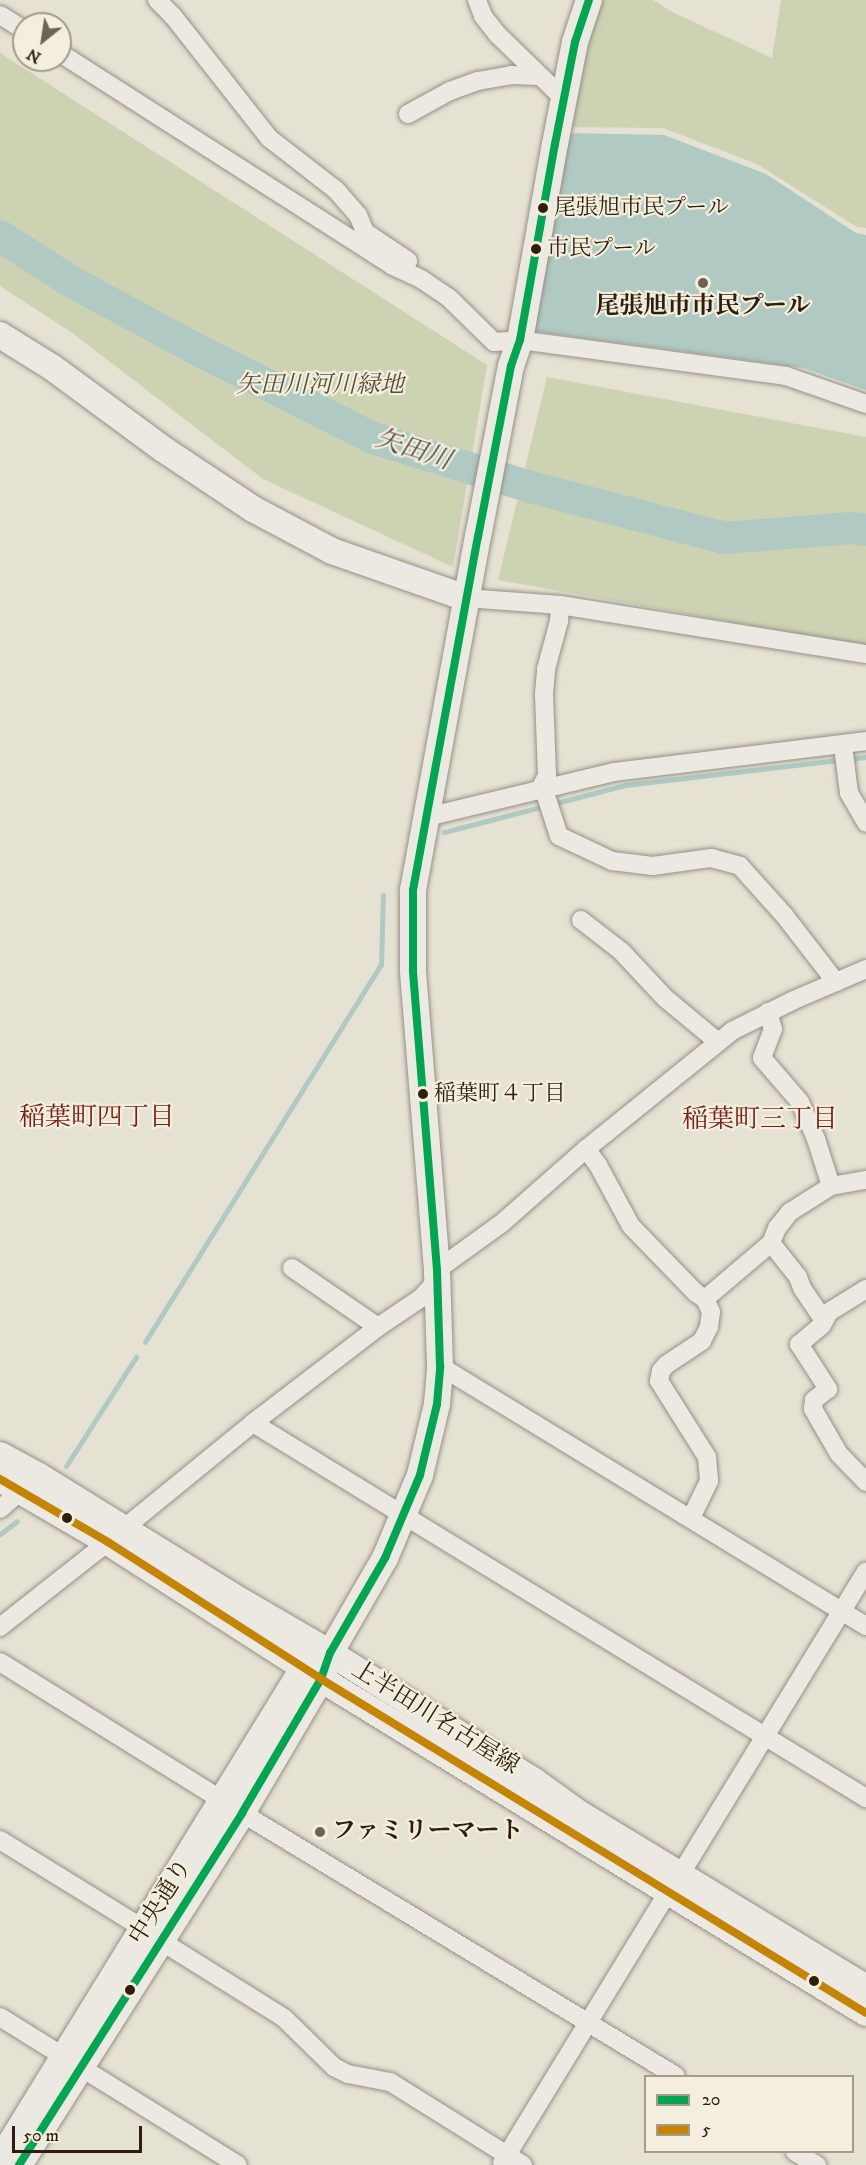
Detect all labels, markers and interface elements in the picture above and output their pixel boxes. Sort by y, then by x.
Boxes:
north arrow [12,12,72,72]
text: N [23,44,45,68]
place label: 尾張旭市民プール [554,195,729,221]
marker: 尾張旭市民プール [537,202,549,214]
place label: 市民プール [547,236,656,262]
marker: 市民プール [530,243,542,255]
marker: 尾張旭市市民プール [696,276,710,290]
place label: 尾張旭市市民プール [595,293,811,321]
park label: 矢田川河川緑地 [236,372,404,400]
water label: 矢田川 [371,423,455,477]
place label: 稲葉町４丁目 [434,1081,566,1107]
marker: 稲葉町４丁目 [417,1088,429,1100]
district label: 稲葉町四丁目 [19,1102,175,1134]
district label: 稲葉町三丁目 [682,1104,838,1136]
unlabelled marker [61,1512,73,1524]
street label: 上半田川名古屋線 [346,1655,524,1781]
place label: ファミリーマート [332,1818,524,1846]
marker: ファミリーマート [313,1825,327,1839]
street label: 中央通り [123,1854,199,1950]
unlabelled marker [808,1975,820,1987]
unlabelled marker [124,1984,136,1996]
legend [644,2075,854,2153]
text: 20 [702,2089,721,2111]
scale bar [15,2114,146,2152]
text: 5 [702,2119,711,2141]
text: 50 m [23,2125,59,2147]

